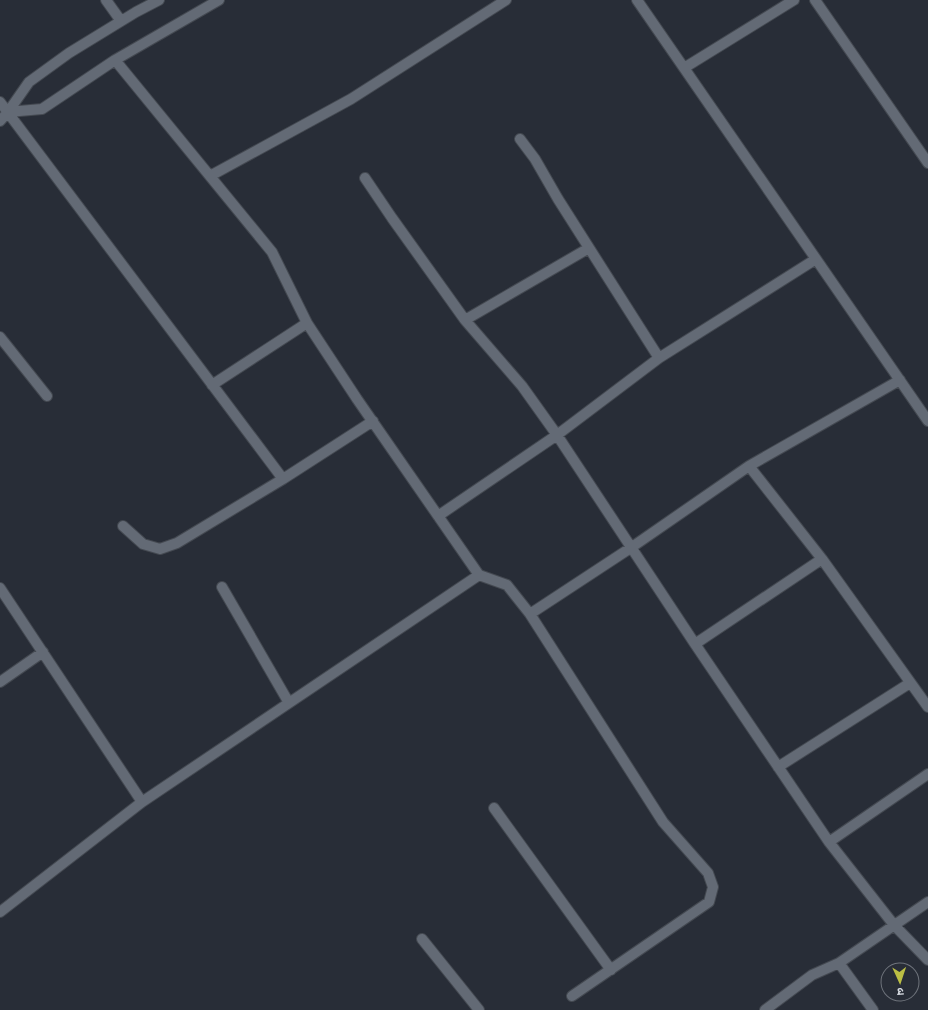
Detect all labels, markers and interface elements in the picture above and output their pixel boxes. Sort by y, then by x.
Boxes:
north arrow [880,962,920,1002]
text: उ [896,984,904,999]

